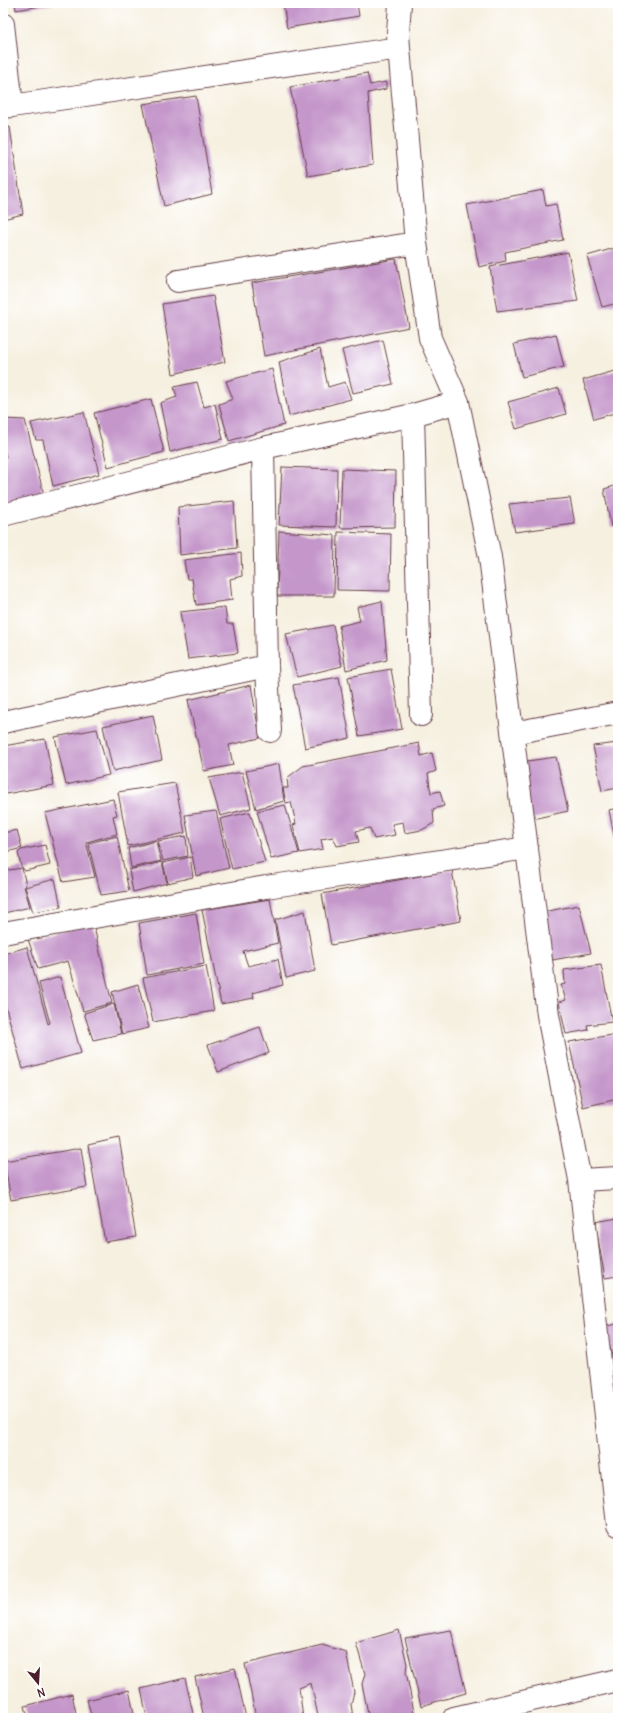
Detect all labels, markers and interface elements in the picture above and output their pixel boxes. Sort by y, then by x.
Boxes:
north arrow [18,1663,58,1703]
text: N [35,1685,47,1700]

